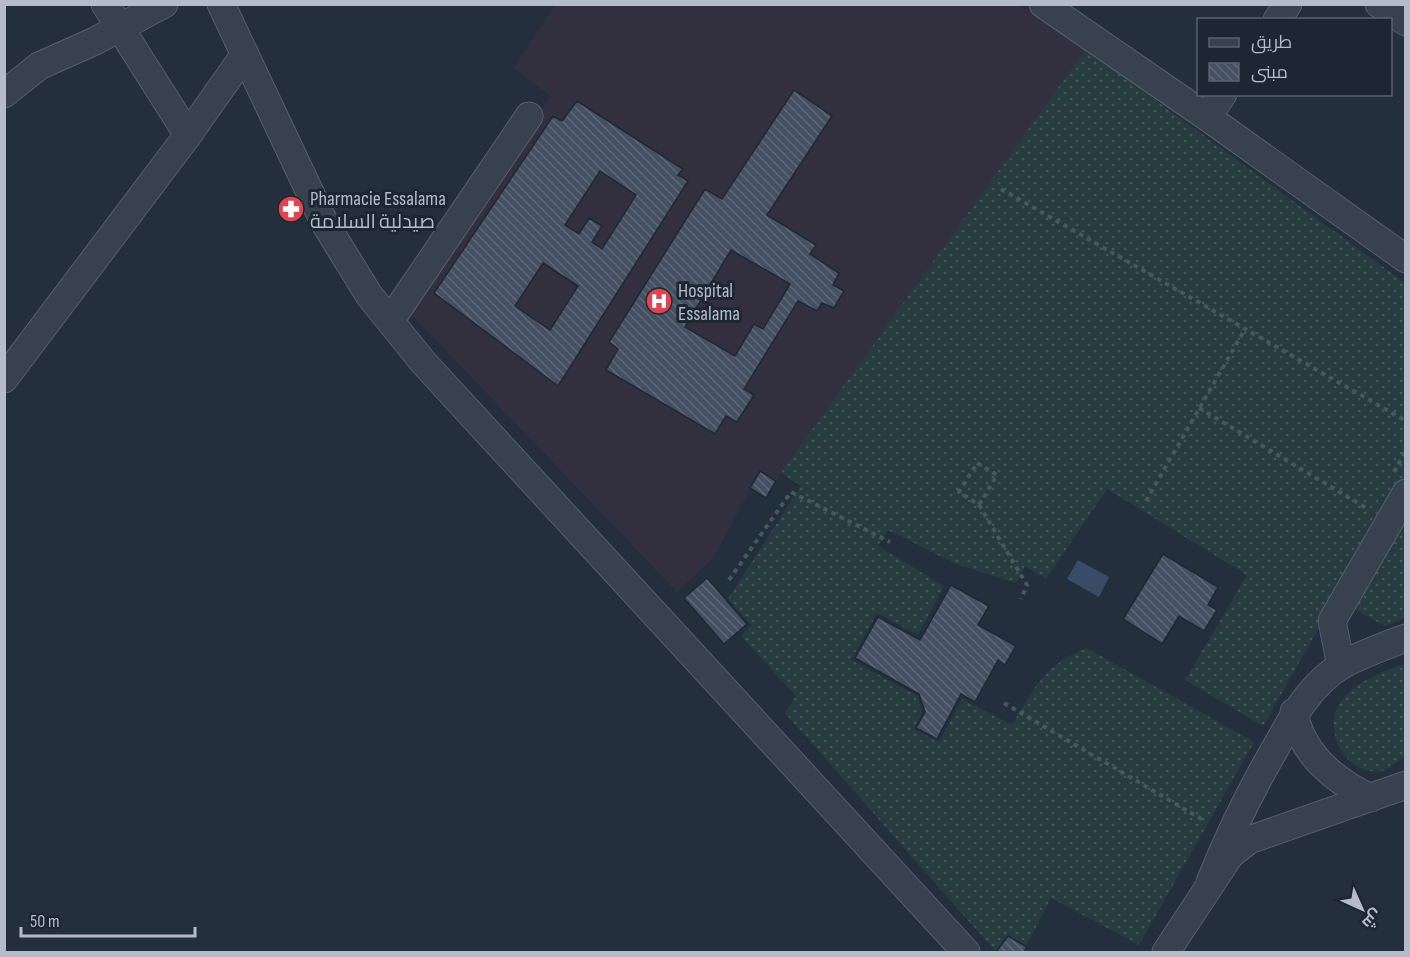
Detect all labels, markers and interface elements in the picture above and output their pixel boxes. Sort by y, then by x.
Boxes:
legend [1197,18,1392,96]
text: طريق [1251,32,1292,54]
text: مبنى [1251,62,1288,83]
place label: Pharmacie Essalama صيدلية السلامة [310,187,446,234]
pharmacy icon: Pharmacie Essalama صيدلية السلامة [276,194,306,224]
place label: Hospital Essalama [678,279,740,326]
hospital icon: Hospital Essalama [644,286,674,316]
north arrow [1332,879,1392,939]
scale bar [21,900,195,938]
text: ش [1358,905,1386,933]
text: 50 m [30,911,60,932]

